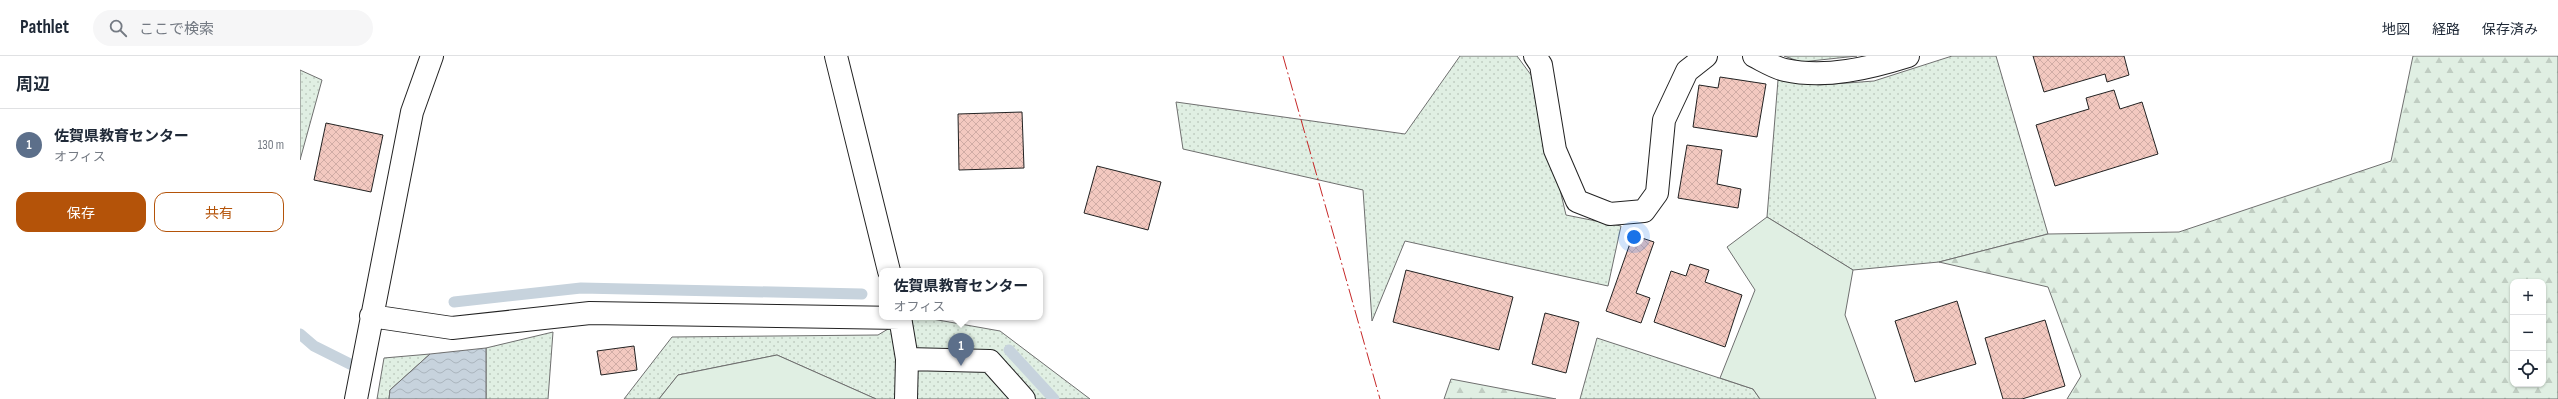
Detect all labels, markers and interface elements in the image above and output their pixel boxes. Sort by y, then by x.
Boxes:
search box [93,10,373,46]
text: Pathlet [20,16,69,39]
icon: search [107,17,129,39]
text: ここで検索 [139,20,214,39]
text: 地図 [2382,21,2410,38]
text: 経路 [2432,21,2460,38]
text: 保存済み [2482,21,2538,38]
text: 周辺 [16,75,50,95]
text: 佐賀県教育センター [54,127,189,146]
text: 1 [26,137,32,153]
text: 130 m [258,137,284,153]
text: オフィス [54,149,106,165]
button: 保存 [16,192,146,232]
button: 共有 [154,192,284,232]
your location [1624,227,1644,247]
popup [879,268,1043,320]
text: 佐賀県教育センター [893,277,1029,296]
map controls [2510,279,2546,387]
button: + [2510,279,2546,315]
text: オフィス [893,299,945,315]
button: − [2510,315,2546,351]
pin: 1 [948,333,974,366]
button: locate [2510,351,2546,387]

